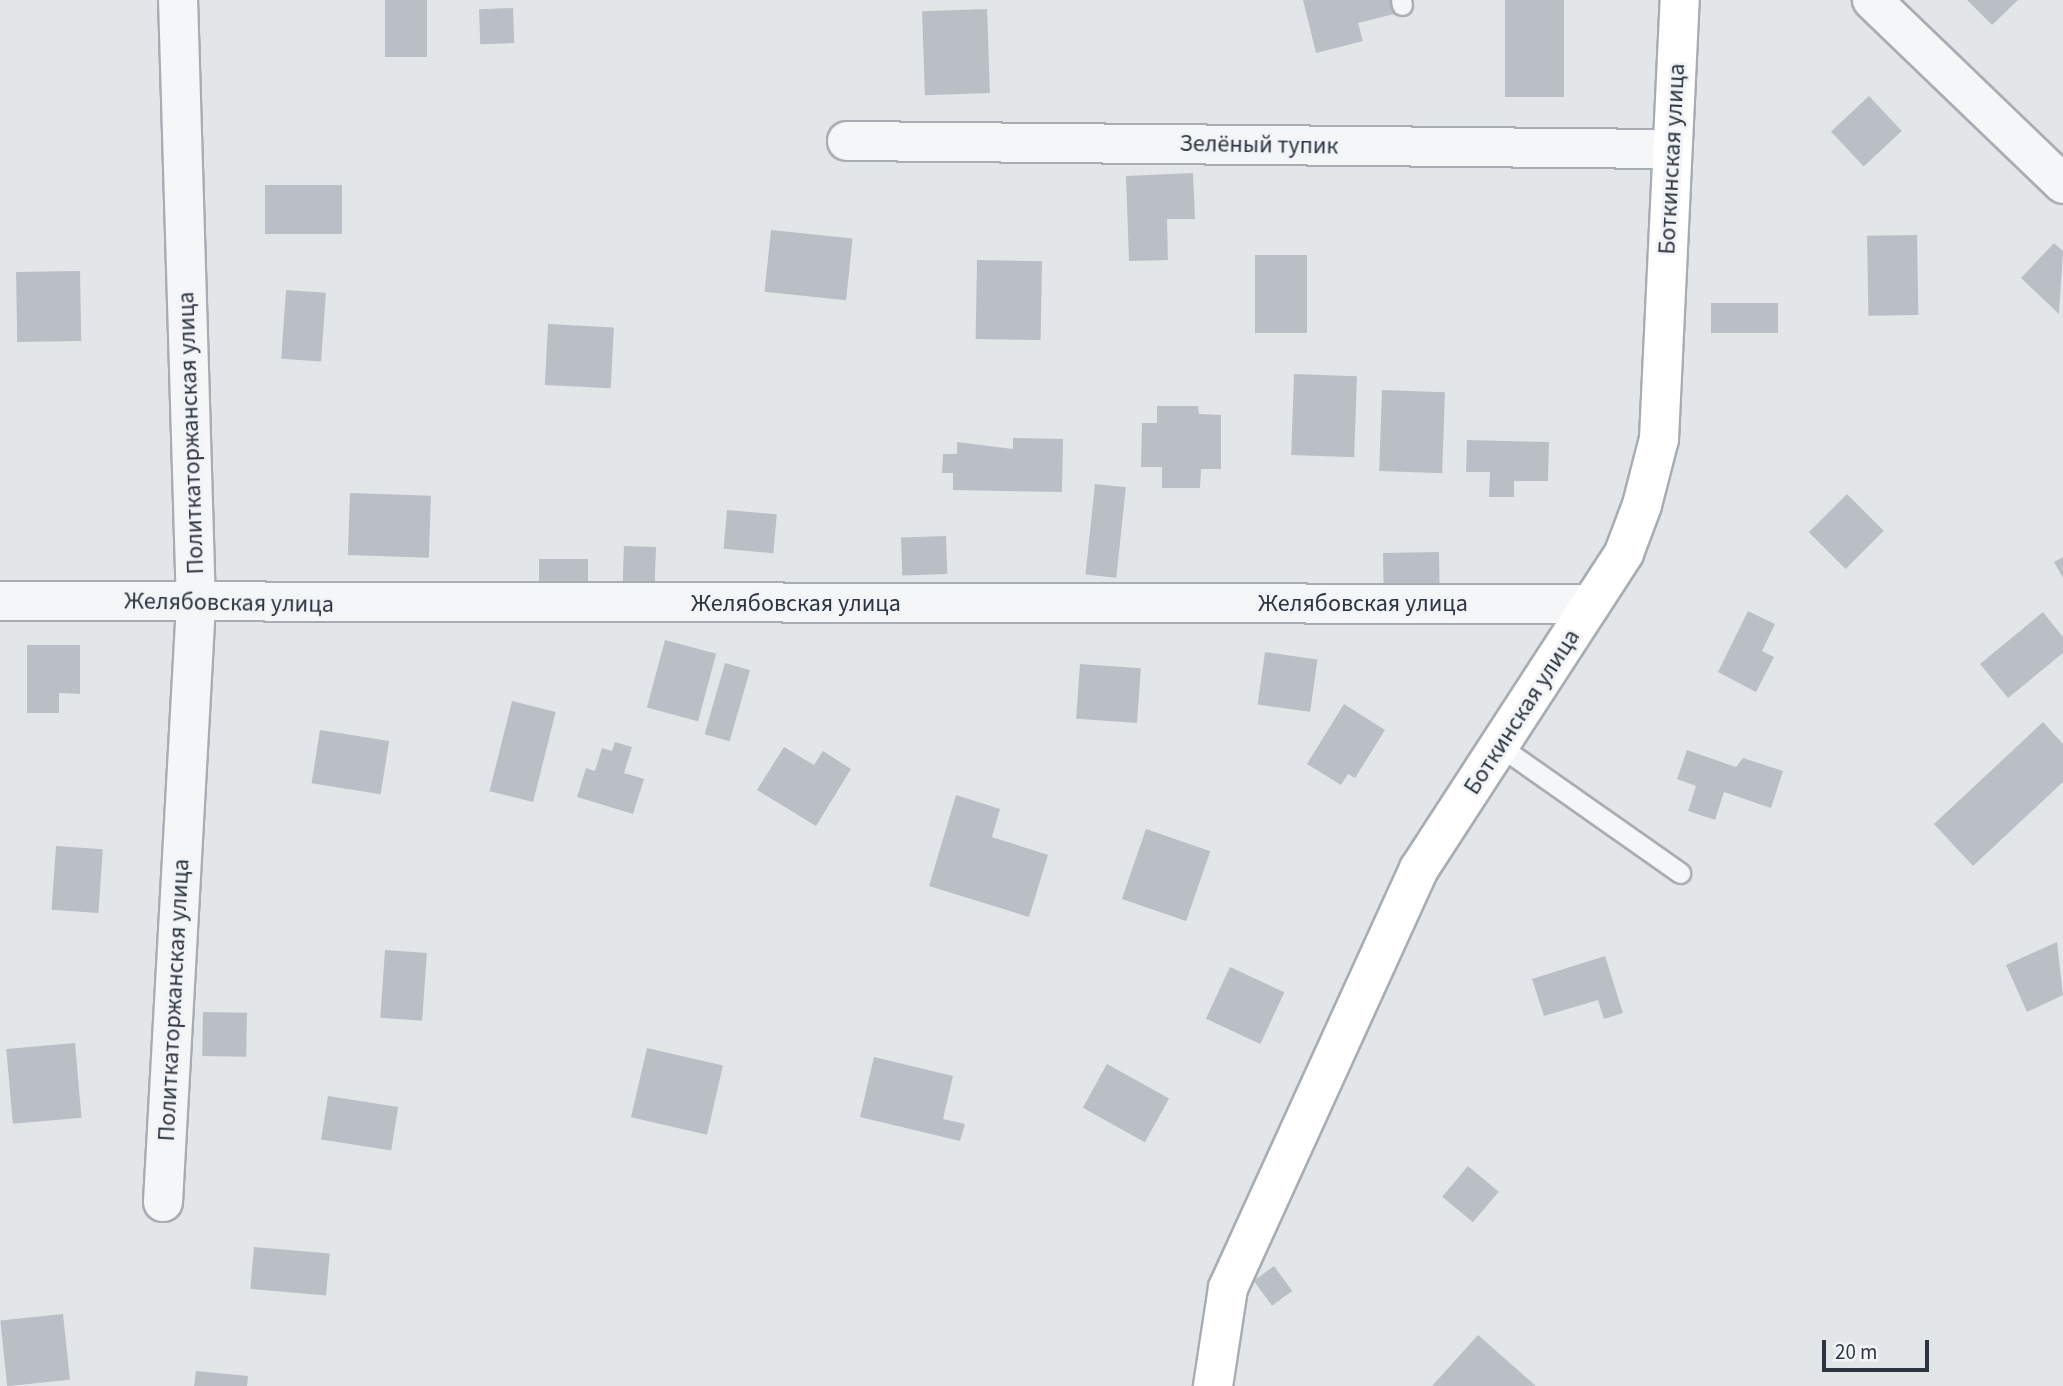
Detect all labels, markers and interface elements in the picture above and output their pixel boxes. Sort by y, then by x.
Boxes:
street label: Боткинская улица [1653,63,1691,255]
street label: Зелёный тупик [1179,129,1339,161]
street label: Политкаторжанская улица [172,291,210,575]
street label: Желябовская улица [124,587,334,619]
street label: Желябовская улица [691,590,901,618]
street label: Желябовская улица [1258,590,1468,618]
street label: Боткинская улица [1458,624,1586,800]
street label: Политкаторжанская улица [152,858,196,1142]
scale bar [1825,1326,1932,1370]
text: 20 m [1835,1337,1877,1367]

